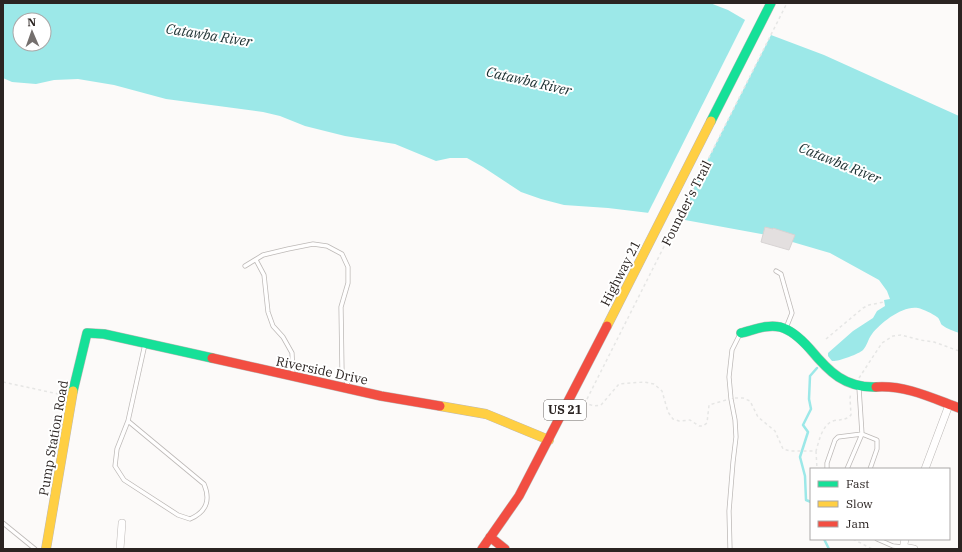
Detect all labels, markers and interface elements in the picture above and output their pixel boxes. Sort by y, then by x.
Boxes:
north arrow [12,12,52,52]
text: N [27,15,37,29]
water label: Catawba River [165,19,254,51]
water label: Catawba River [485,62,574,100]
water label: Catawba River [796,138,885,188]
street label: Founder's Trail [658,158,715,249]
street label: Highway 21 [597,237,644,309]
street label: Riverside Drive [274,352,369,389]
street label: Pump Station Road [35,379,72,497]
road number: US 21 [544,400,586,420]
legend [810,468,950,540]
text: Fast [846,476,870,491]
text: Slow [846,496,873,511]
text: Jam [846,516,870,531]

